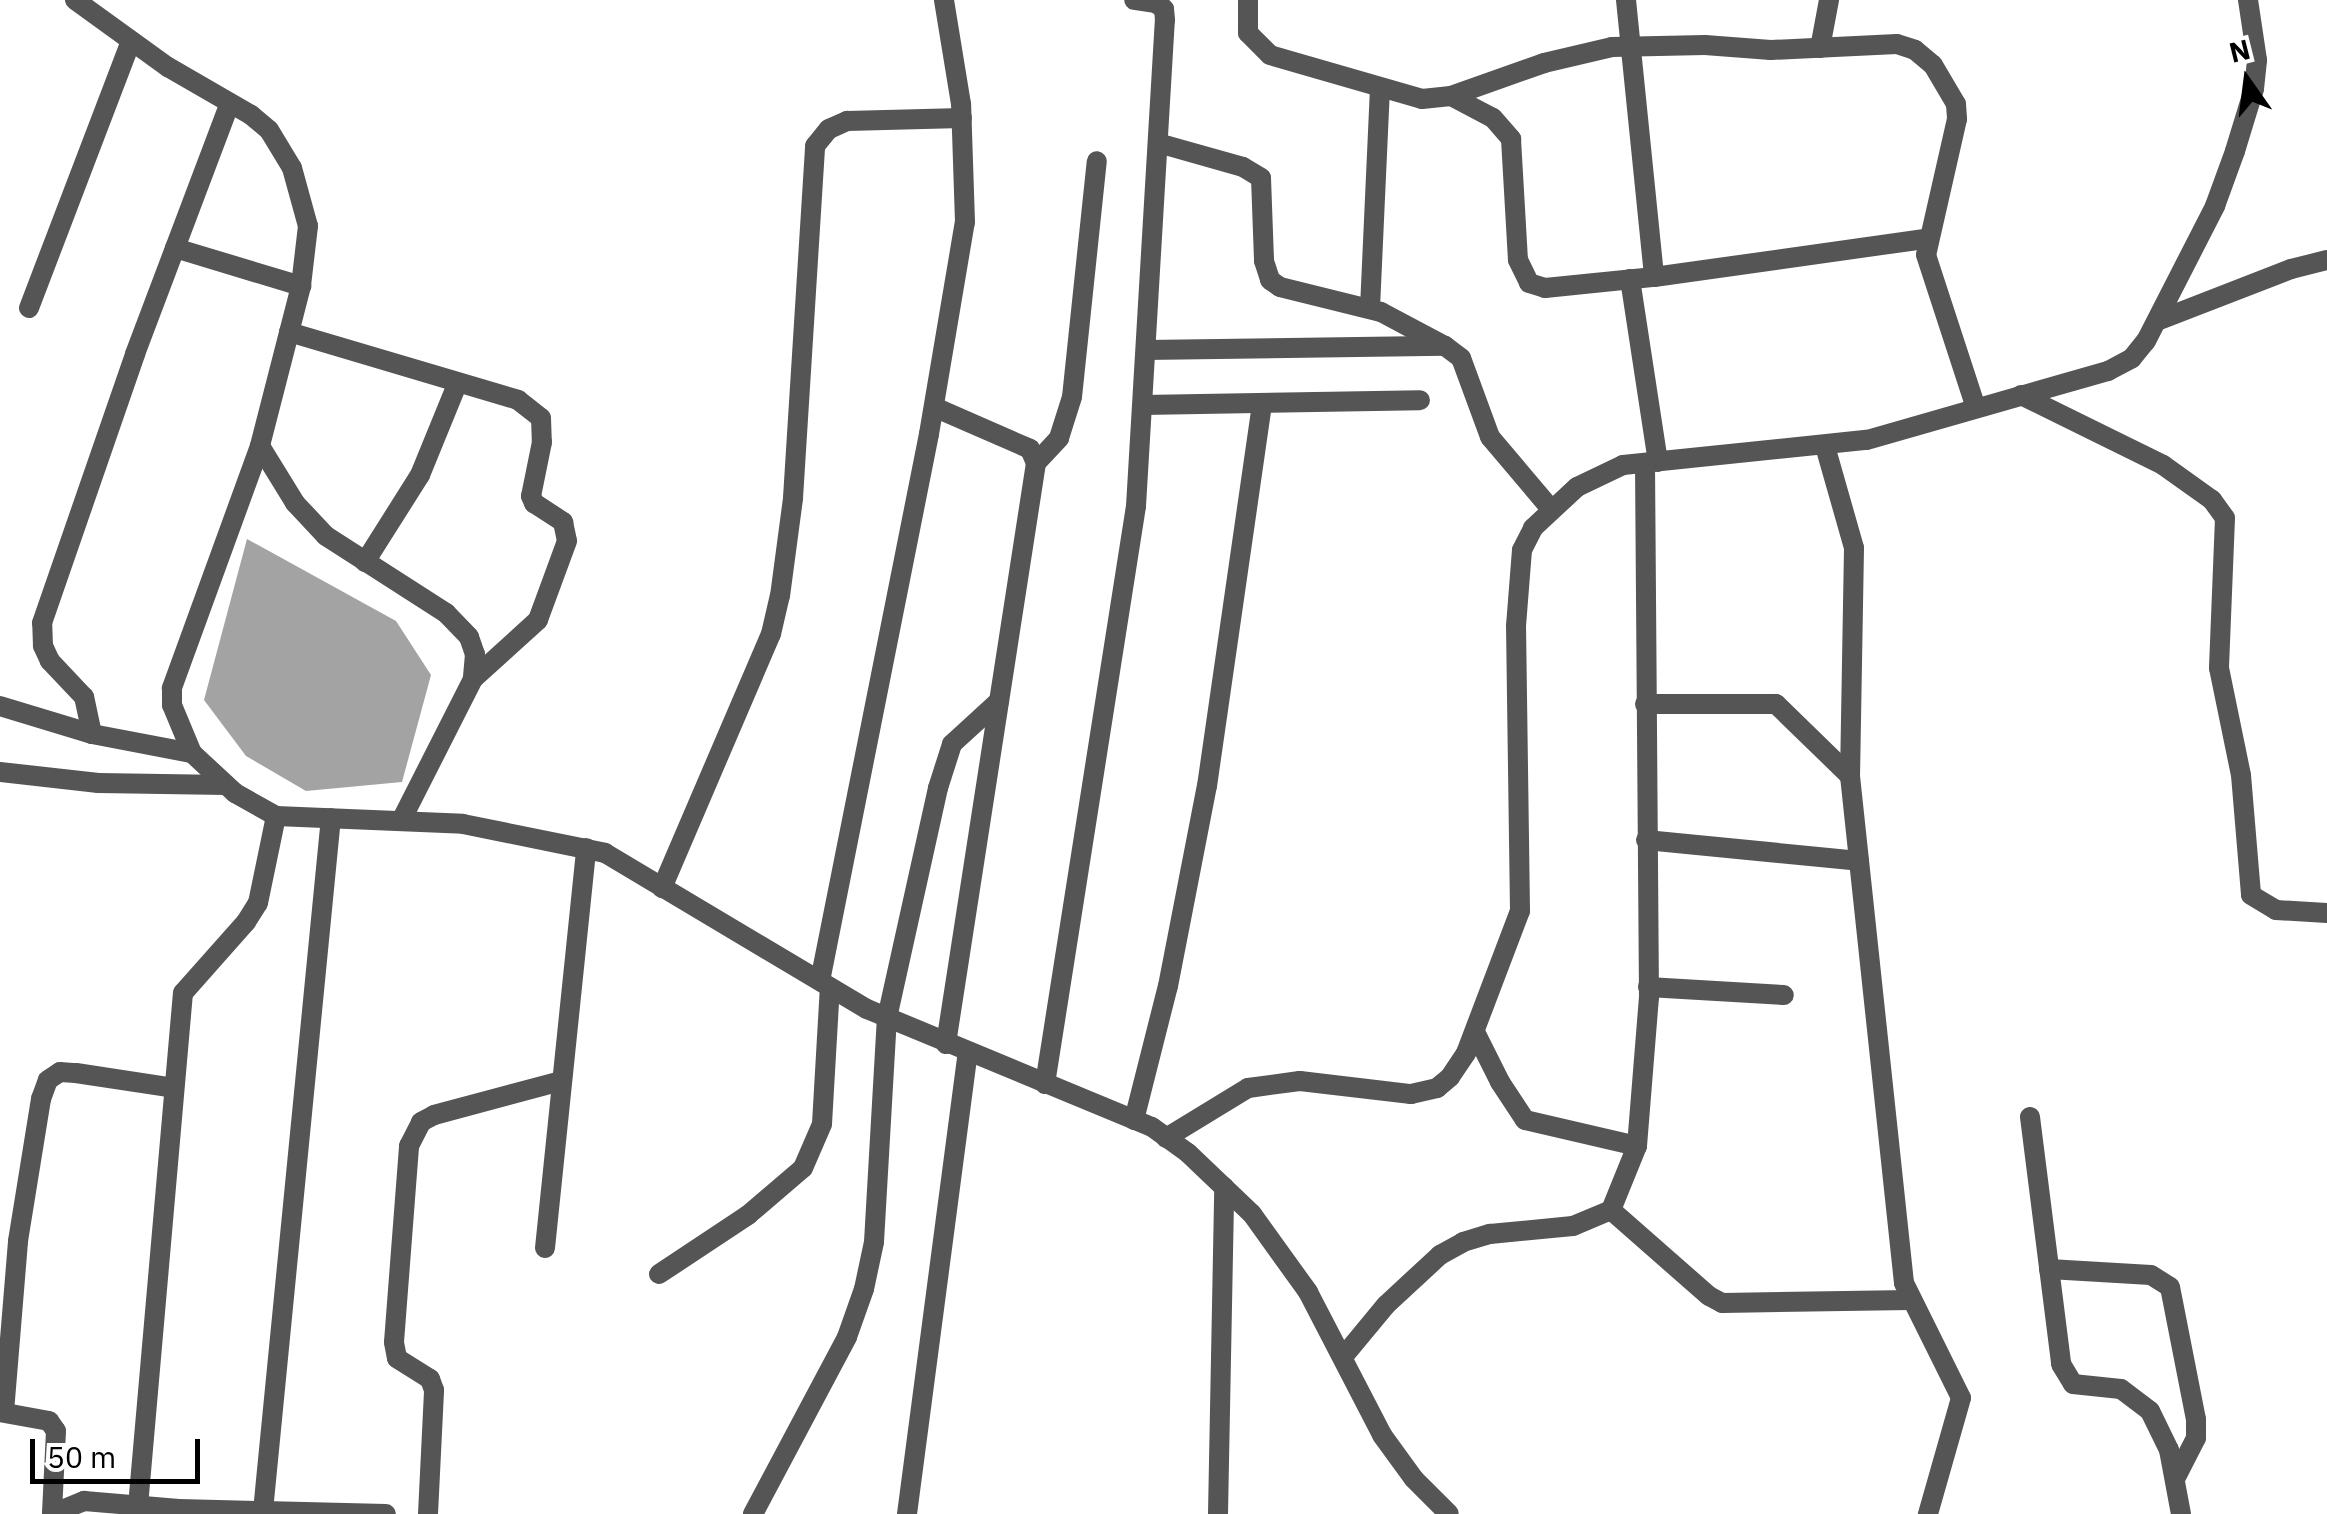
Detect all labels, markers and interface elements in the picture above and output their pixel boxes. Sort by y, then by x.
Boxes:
north arrow [2197,30,2297,130]
text: N [2225,30,2254,71]
scale bar [35,1419,205,1481]
text: 50 m [47,1437,116,1476]

